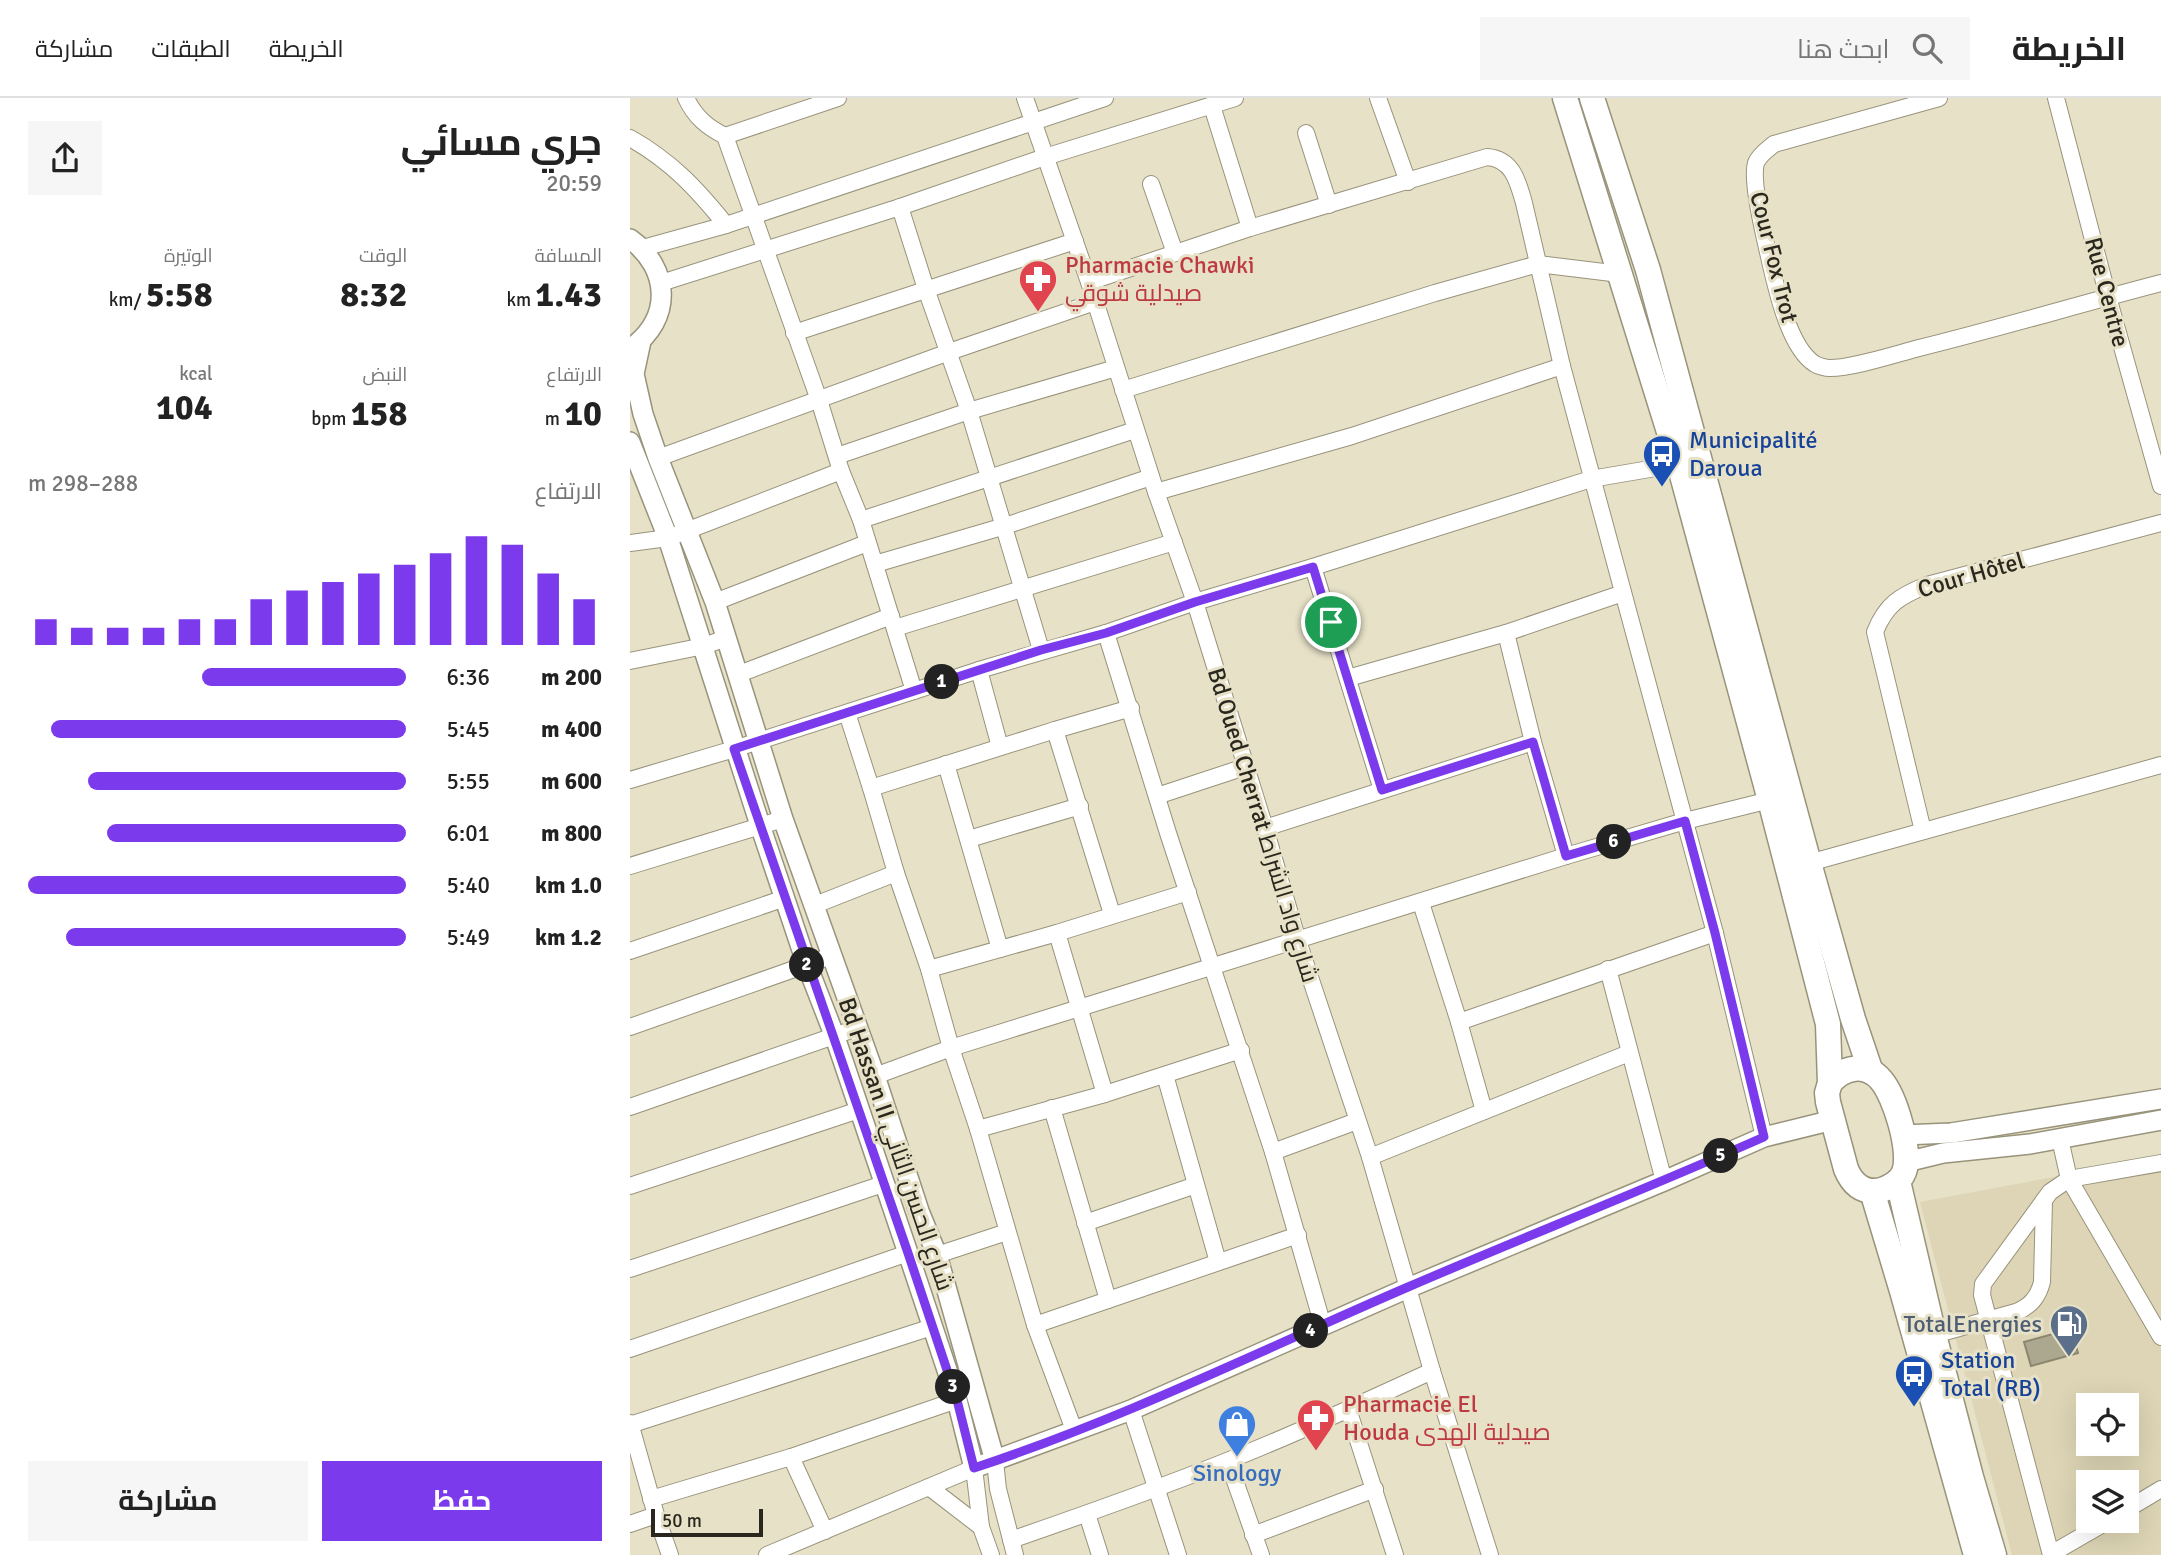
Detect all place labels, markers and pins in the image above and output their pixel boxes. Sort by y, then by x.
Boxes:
place label: Pharmacie Chawki صيدلية شوقي [1065,250,1254,312]
pharmacy icon: Pharmacie Chawki صيدلية شوقي [1017,258,1059,313]
place label: Municipalité Daroua [1689,425,1818,483]
bus stop icon: Municipalité Daroua [1641,433,1683,488]
pin [1301,592,1361,652]
pin: 1 [924,664,960,700]
pin: 6 [1597,824,1632,860]
pin: 2 [790,948,824,982]
pin: 5 [1704,1138,1738,1174]
fuel station icon: TotalEnergies [2048,1303,2090,1358]
place label: TotalEnergies [1903,1309,2042,1339]
pin: 4 [1294,1314,1328,1348]
place label: Station Total (RB) [1941,1345,2041,1403]
bus stop icon: Station Total (RB) [1893,1353,1935,1408]
pin: 3 [936,1370,970,1404]
place label: Pharmacie El Houda صيدلية الهدى [1343,1389,1551,1447]
pharmacy icon: Pharmacie El Houda صيدلية الهدى [1295,1397,1337,1452]
shop icon: Sinology [1216,1403,1258,1458]
place label: Sinology [1193,1458,1281,1488]

